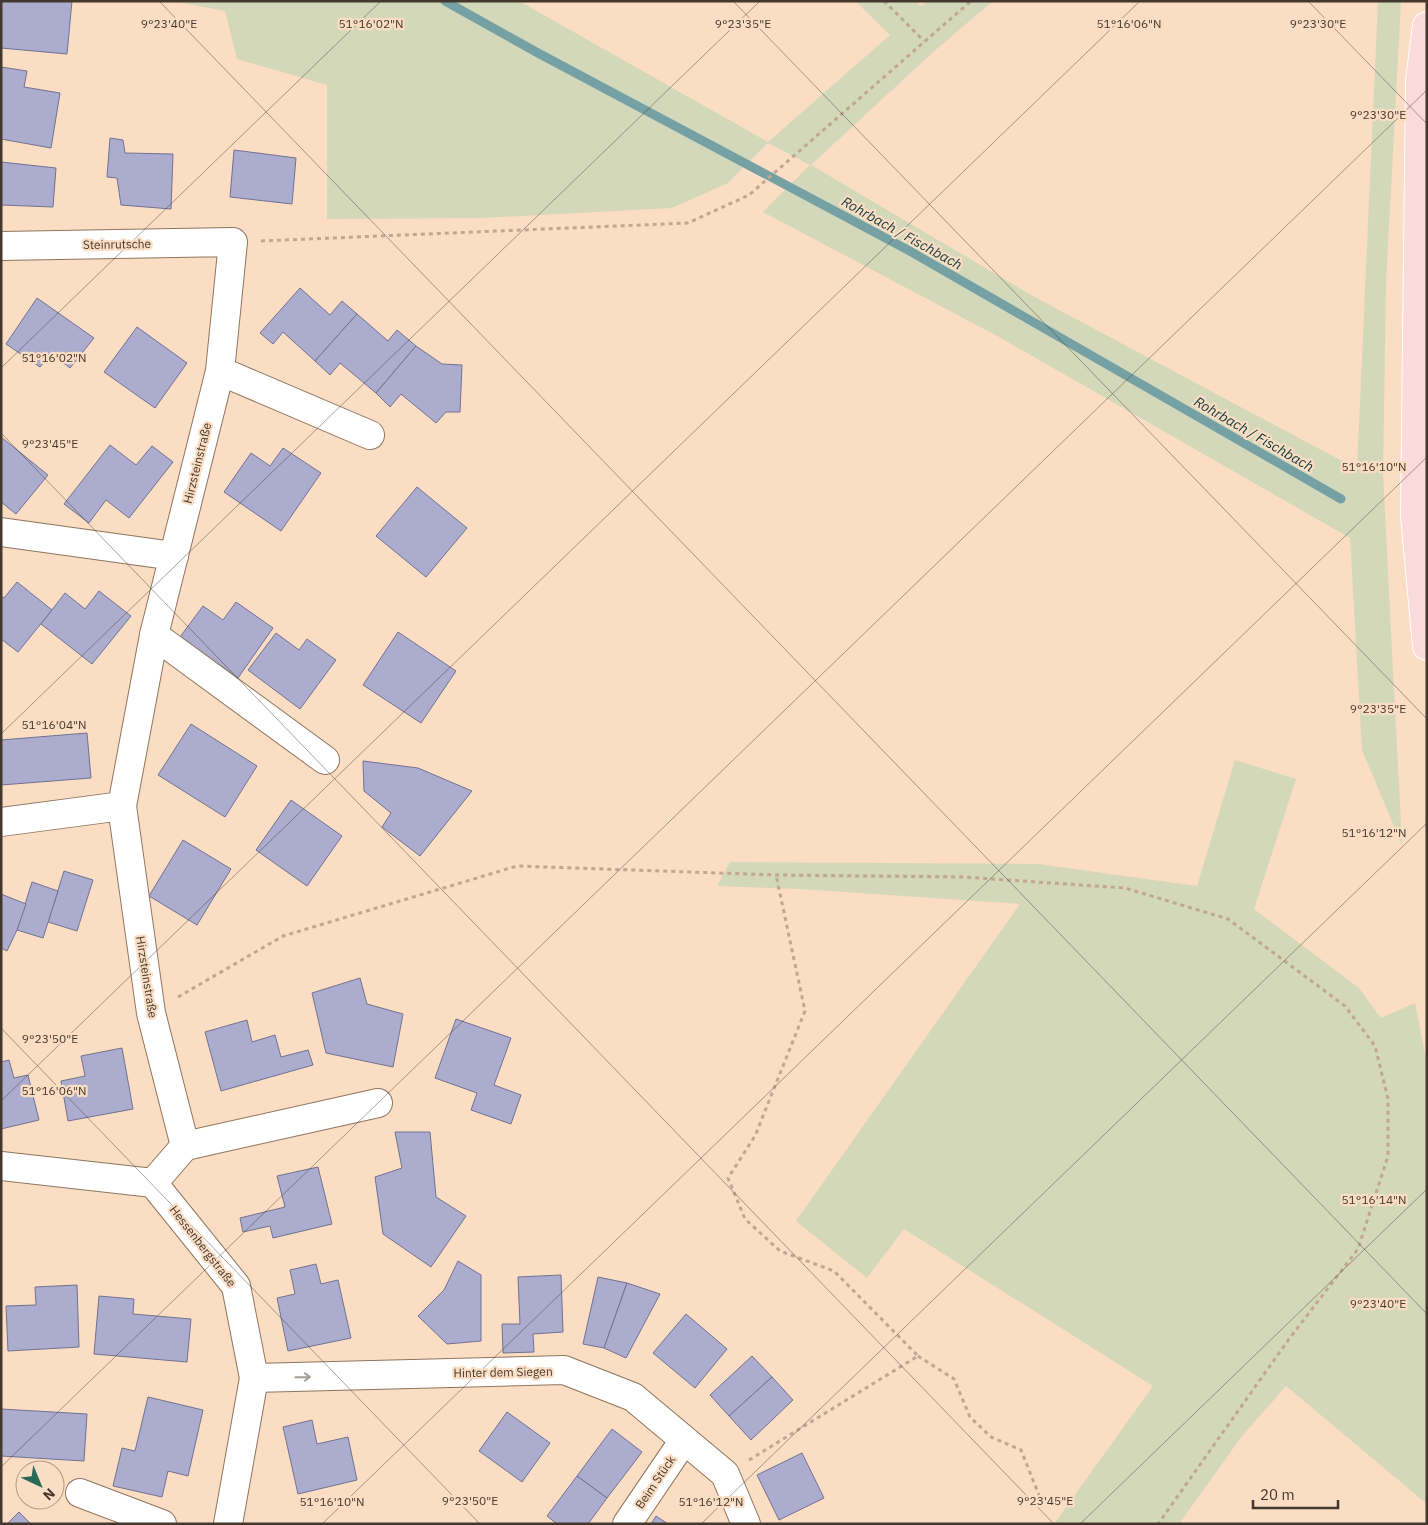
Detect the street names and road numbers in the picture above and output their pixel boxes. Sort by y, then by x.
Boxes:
street label: Steinrutsche [83,236,152,252]
street label: Hirzsteinstraße [180,421,214,505]
street label: Hirzsteinstraße [133,935,161,1019]
street label: Hessenbergstraße [167,1202,240,1290]
street label: Hinter dem Siegen [453,1364,553,1380]
street label: Beim Stück [632,1452,679,1512]

